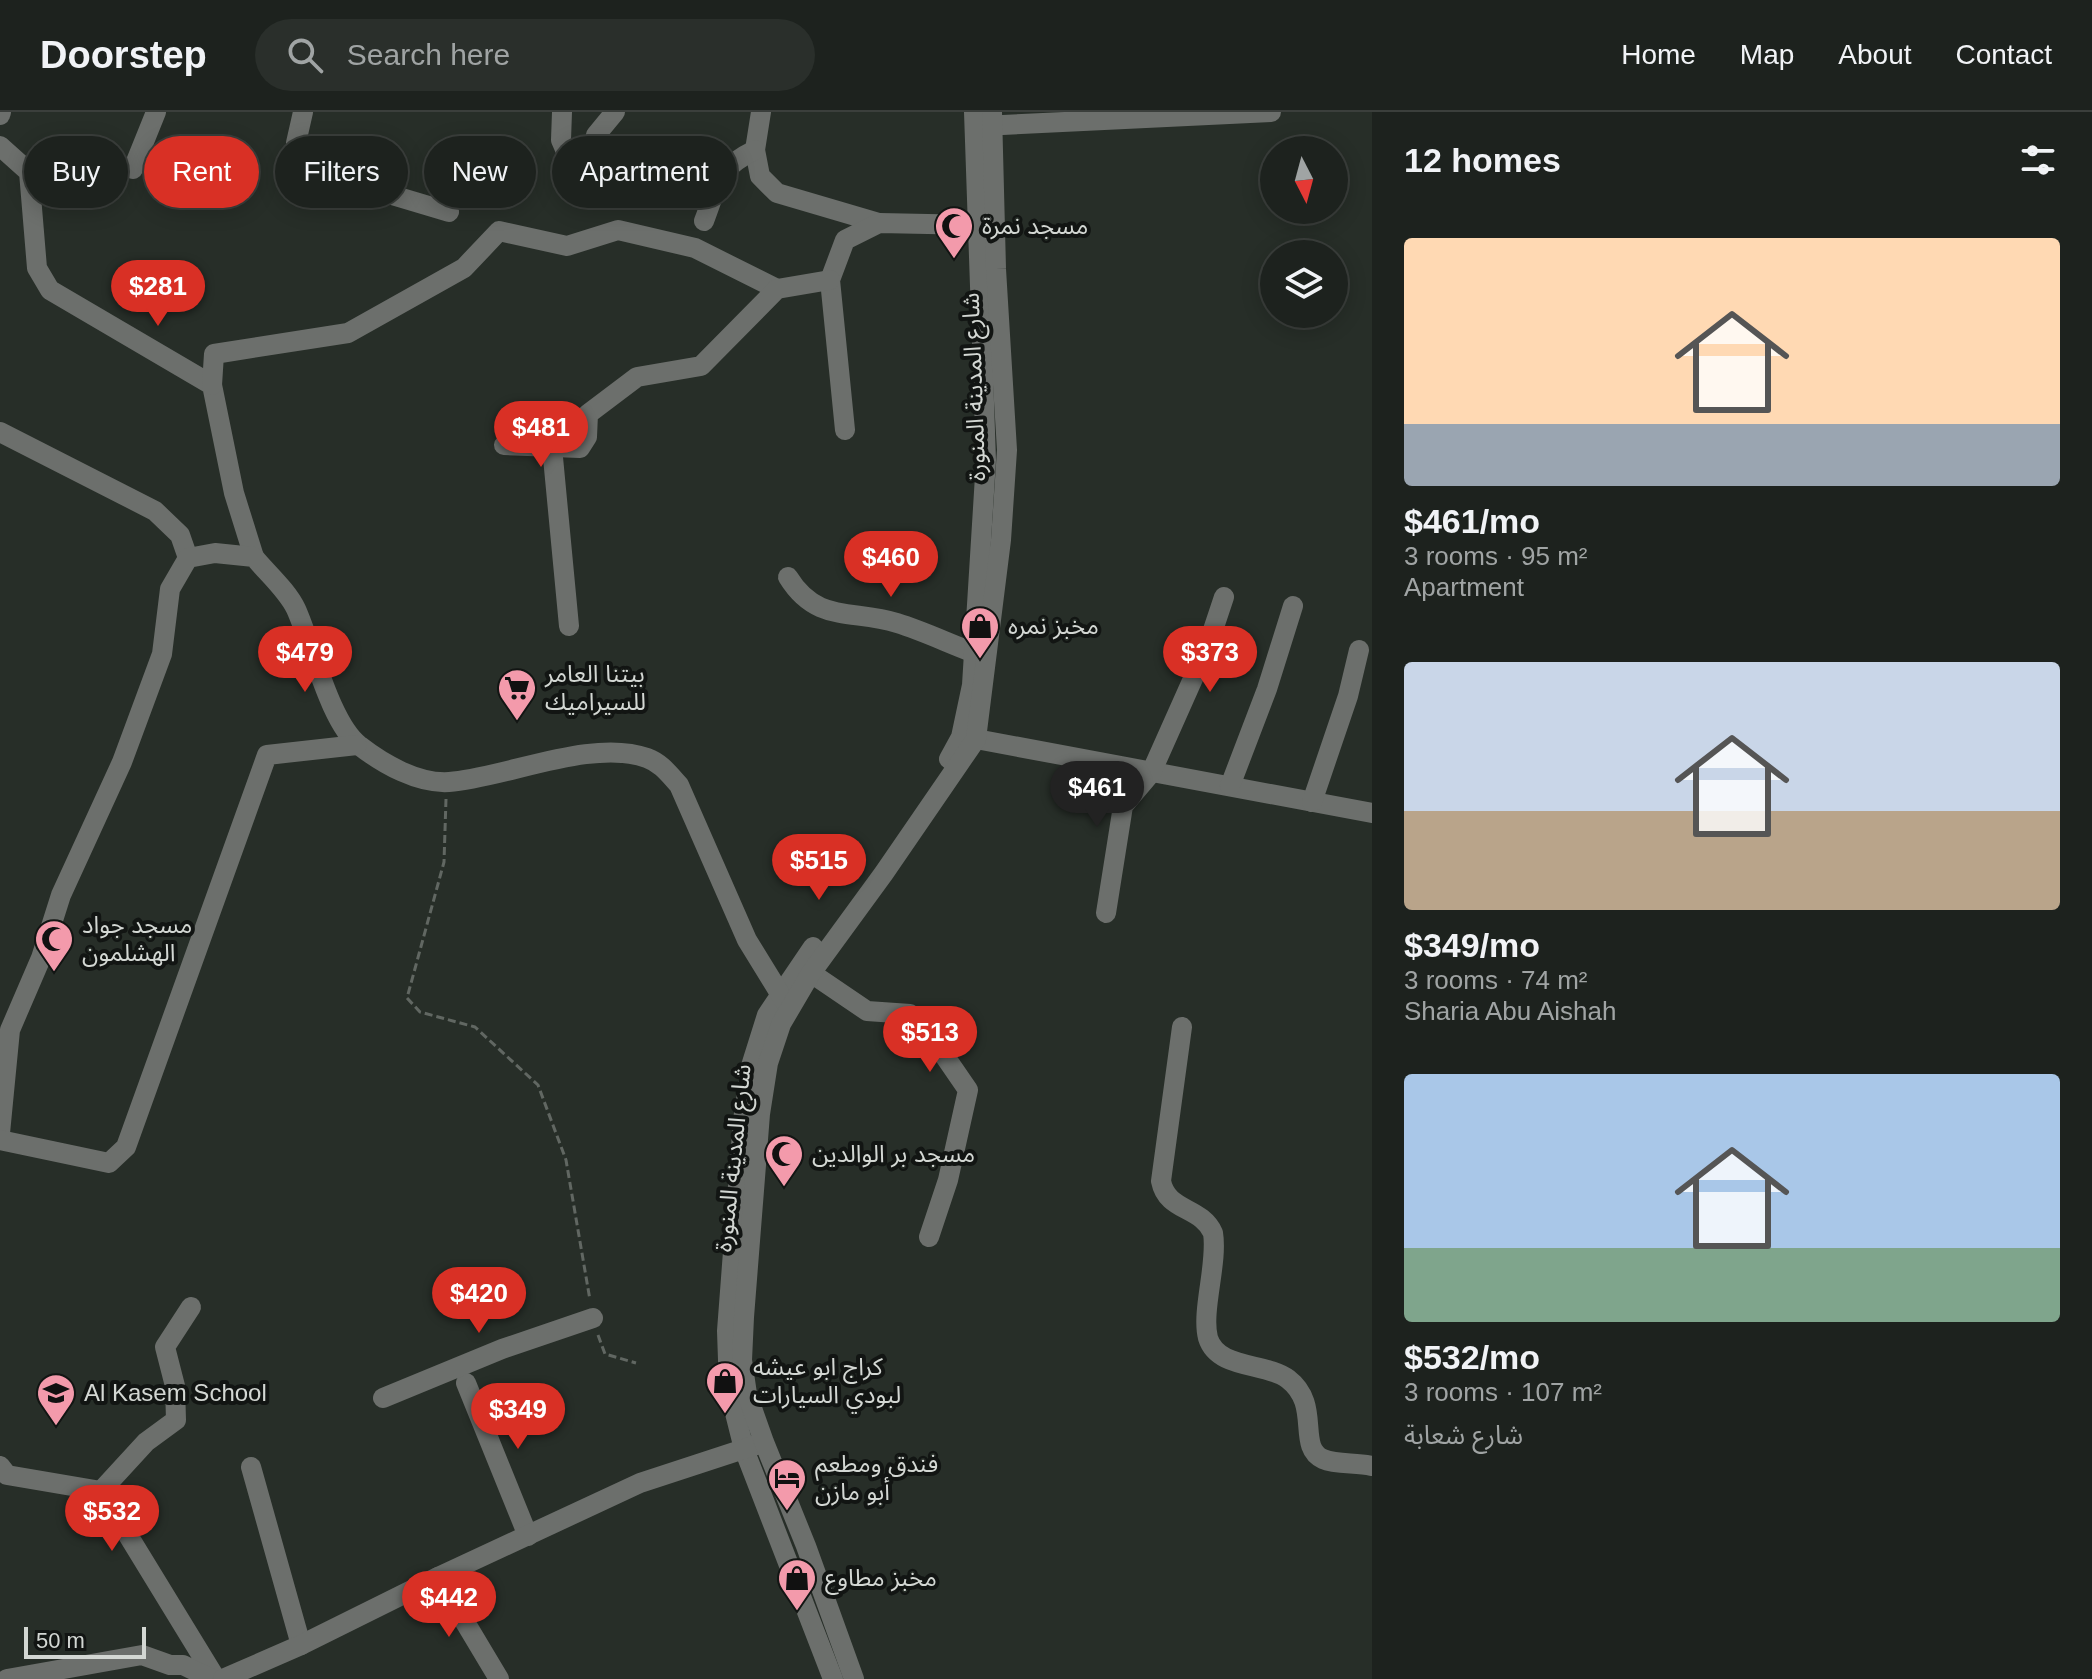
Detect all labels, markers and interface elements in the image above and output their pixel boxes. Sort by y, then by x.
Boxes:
search box [255,19,815,91]
icon: search [283,33,327,77]
text: Doorstep [40,34,207,76]
text: Search here [347,38,510,71]
text: Home [1621,39,1696,70]
text: Map [1740,39,1794,70]
text: About [1838,39,1912,70]
text: Contact [1956,39,2052,70]
chip: Buy [24,136,128,208]
chip: Rent [144,136,259,208]
chip: Filters [275,136,408,208]
chip: New [424,136,536,208]
chip: Apartment [552,136,737,208]
north arrow [1260,136,1348,224]
map controls [1260,136,1348,328]
icon: filters [2016,138,2060,182]
text: 12 homes [1404,141,1561,179]
mosque icon: مسجد نمرة [933,205,975,260]
place label: مسجد نمرة [982,212,1088,240]
button: layers [1260,240,1348,328]
pin: $281 [111,260,205,328]
text: $281 [129,271,187,301]
icon: home [1660,290,1804,434]
street label: شارع المدينة المنورة [957,292,994,482]
pin: $481 [494,401,588,469]
text: $481 [512,412,570,442]
text: $461/mo [1404,502,1540,540]
pin: $460 [844,531,938,599]
text: 3 rooms · 95 m² [1404,541,1588,571]
text: $460 [862,542,920,572]
text: Apartment [1404,572,1524,602]
shop icon: مخبز نمره [959,605,1001,660]
place label: مخبز نمره [1008,612,1099,640]
pin: $479 [258,626,352,694]
pin: $373 [1163,626,1257,694]
text: $479 [276,637,334,667]
text: $373 [1181,637,1239,667]
place label: بيتنا العامر للسيراميك [544,660,646,716]
supermarket icon: بيتنا العامر للسيراميك [496,667,538,722]
icon: home [1660,714,1804,858]
pin: $461 [1050,761,1144,829]
text: $461 [1068,772,1126,802]
pin: $515 [772,834,866,902]
text: $515 [790,845,848,875]
place label: مسجد جواد الهشلمون [82,911,192,967]
mosque icon: مسجد جواد الهشلمون [33,918,75,973]
text: $349/mo [1404,926,1540,964]
text: 3 rooms · 74 m² [1404,965,1588,995]
text: Sharia Abu Aishah [1404,996,1617,1026]
pin: $513 [883,1006,977,1074]
text: $513 [901,1017,959,1047]
street label: شارع المدينة المنورة [709,1063,760,1254]
icon: home [1660,1126,1804,1270]
mosque icon: مسجد بر الوالدين [763,1133,805,1188]
place label: مسجد بر الوالدين [812,1140,975,1168]
pin: $420 [432,1267,526,1335]
text: $420 [450,1278,508,1308]
text: $532/mo [1404,1338,1540,1376]
place label: كراج ابو عيشه لبودي السيارات [753,1353,901,1414]
shop icon: كراج ابو عيشه لبودي السيارات [704,1360,746,1415]
school or university icon: Al Kasem School [35,1372,77,1427]
text: 3 rooms · 107 m² [1404,1377,1602,1407]
place label: Al Kasem School [84,1379,267,1406]
pin: $349 [471,1383,565,1451]
text: $349 [489,1394,547,1424]
text: شارع شعابة [1404,1420,1523,1450]
place label: فندق ومطعم أبو مازن [815,1450,938,1506]
hotel icon: فندق ومطعم أبو مازن [766,1457,808,1512]
pin: $532 [65,1485,159,1553]
text: $532 [83,1496,141,1526]
shop icon: مخبز مطاوع [776,1557,818,1612]
place label: مخبز مطاوع [825,1564,937,1595]
pin: $442 [402,1571,496,1639]
text: $442 [420,1582,478,1612]
scale bar [24,1623,146,1659]
text: 50 m [36,1628,85,1653]

